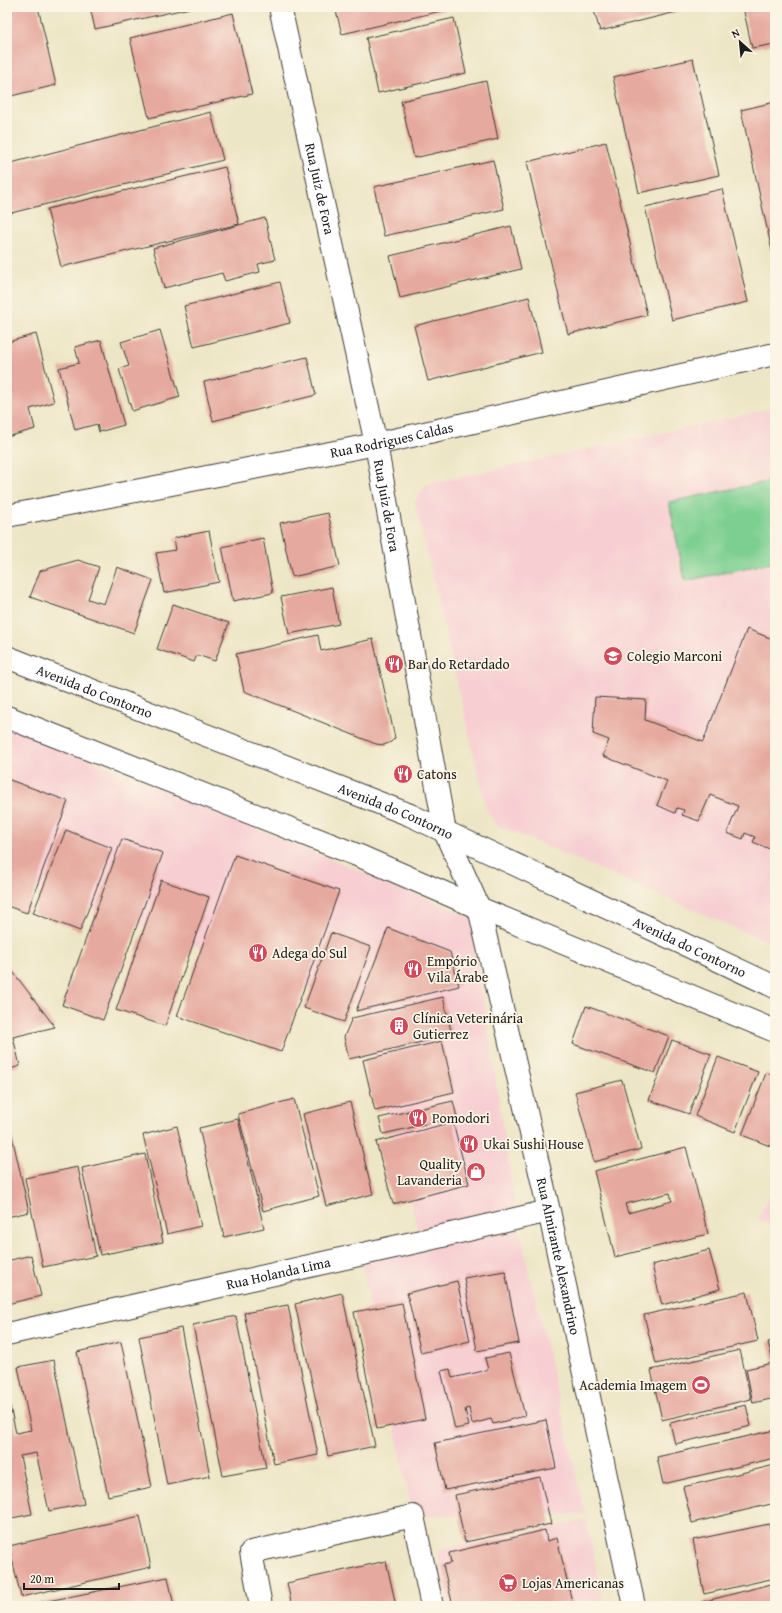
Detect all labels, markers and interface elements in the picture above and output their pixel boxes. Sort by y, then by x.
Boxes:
north arrow [720,22,760,62]
text: N [729,24,743,42]
street label: Rua Juiz de Fora [300,141,340,237]
street label: Rua Rodrigues Caldas [328,417,455,463]
street label: Rua Juiz de Fora [369,458,405,554]
school or university icon: Colegio Marconi [602,645,624,667]
place label: Colegio Marconi [627,646,722,666]
restaurant icon: Bar do Retardado [383,653,405,675]
place label: Bar do Retardado [408,654,510,674]
street label: Avenida do Contorno [33,659,156,723]
restaurant icon: Catons [392,763,414,785]
place label: Catons [417,764,457,784]
street label: Avenida do Contorno [335,778,457,844]
street label: Avenida do Contorno [630,911,750,982]
restaurant icon: Adega do Sul [247,942,269,964]
place label: Adega do Sul [272,943,347,963]
place label: Empório Vila Árabe [427,951,489,987]
restaurant icon: Empório Vila Árabe [402,958,424,980]
place label: Clínica Veterinária Gutierrez [413,1008,523,1044]
building icon: Clínica Veterinária Gutierrez [388,1015,410,1037]
restaurant icon: Pomodori [407,1107,429,1129]
place label: Pomodori [432,1108,490,1128]
restaurant icon: Ukai Sushi House [458,1133,480,1155]
place label: Ukai Sushi House [483,1134,584,1154]
place label: Quality Lavanderia [397,1154,462,1190]
shop icon: Quality Lavanderia [465,1161,487,1183]
street label: Rua Almirante Alexandrino [532,1176,585,1337]
street label: Rua Holanda Lima [224,1252,333,1294]
sports icon: Academia Imagem [690,1374,712,1396]
place label: Academia Imagem [579,1375,688,1395]
scale bar [24,1565,119,1591]
text: 20 m [30,1570,54,1587]
supermarket icon: Lojas Americanas [497,1572,519,1594]
place label: Lojas Americanas [522,1573,624,1593]

